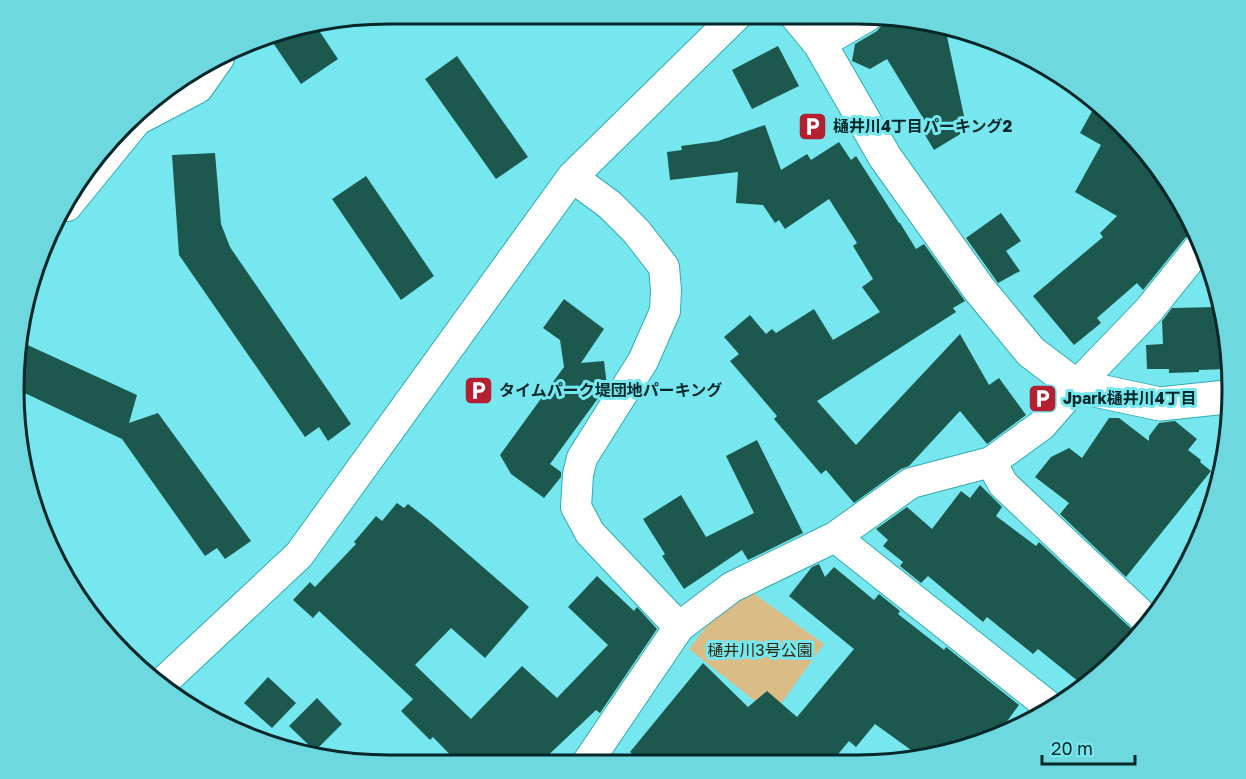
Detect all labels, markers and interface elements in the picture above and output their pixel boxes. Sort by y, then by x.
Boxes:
parking icon: 樋井川4丁目パーキング2 [796,110,828,142]
place label: 樋井川4丁目パーキング2 [833,116,1013,136]
parking icon: タイムパーク堤団地パーキング [462,374,494,406]
place label: タイムパーク堤団地パーキング [499,380,722,400]
parking icon: Jpark樋井川4丁目 [1026,382,1058,414]
place label: Jpark樋井川4丁目 [1063,388,1197,408]
park label: 樋井川3号公園 [707,640,813,660]
scale bar [1042,728,1135,766]
text: 20 m [1051,737,1093,759]

